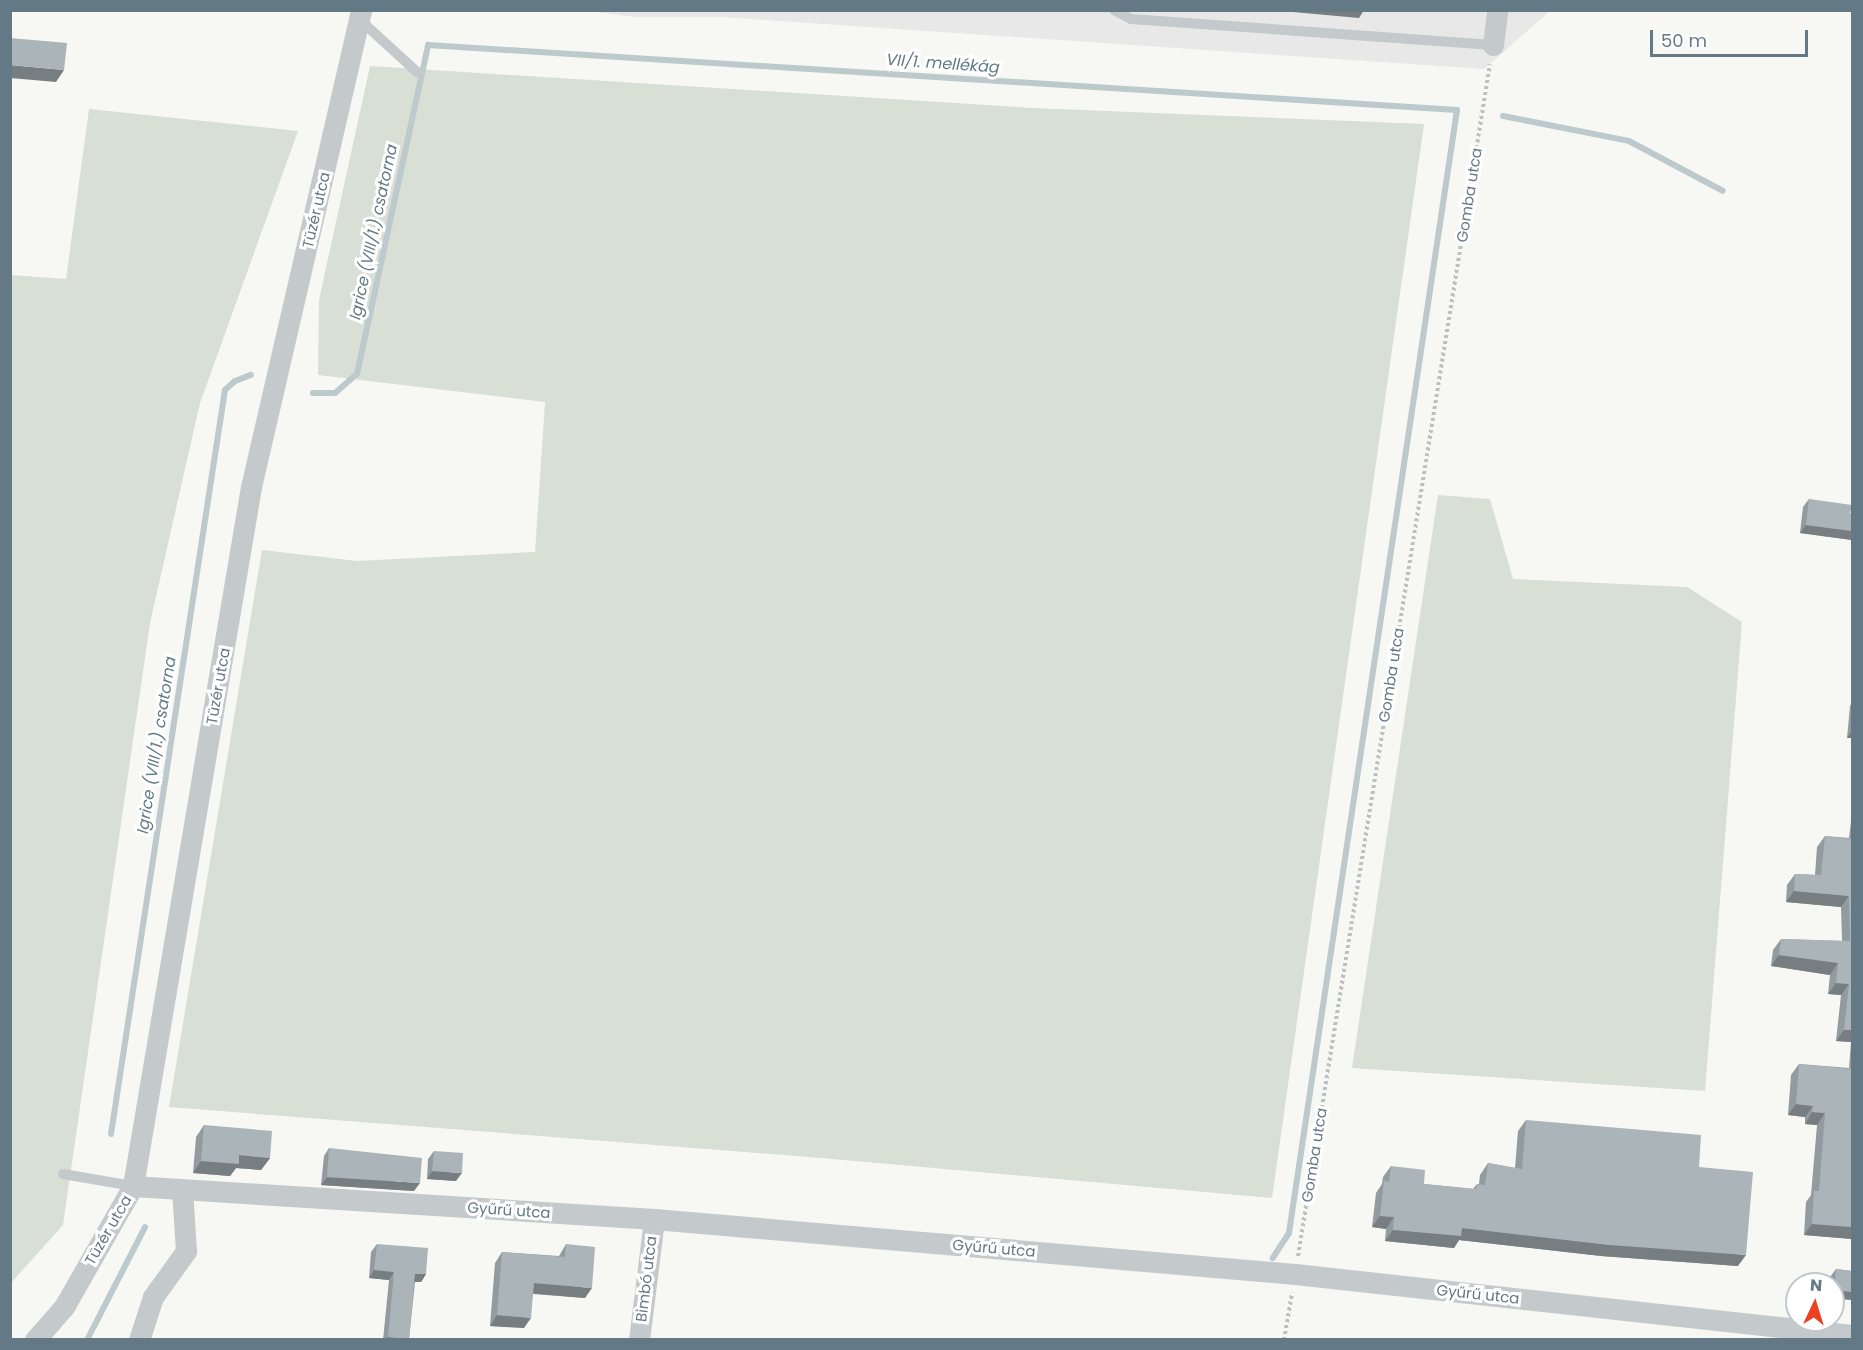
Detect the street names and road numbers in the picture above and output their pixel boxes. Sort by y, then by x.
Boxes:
street label: Gomba utca [1453,147,1485,243]
street label: Tüzér utca [298,170,334,250]
street label: Gomba utca [1375,627,1407,723]
street label: Tüzér utca [202,646,234,726]
street label: Gomba utca [1298,1107,1330,1203]
street label: Tüzér utca [81,1192,135,1268]
street label: Gyűrű utca [467,1198,551,1222]
street label: Bimbó utca [632,1235,660,1323]
street label: Gyűrű utca [952,1235,1036,1261]
street label: Gyűrű utca [1436,1281,1520,1307]

